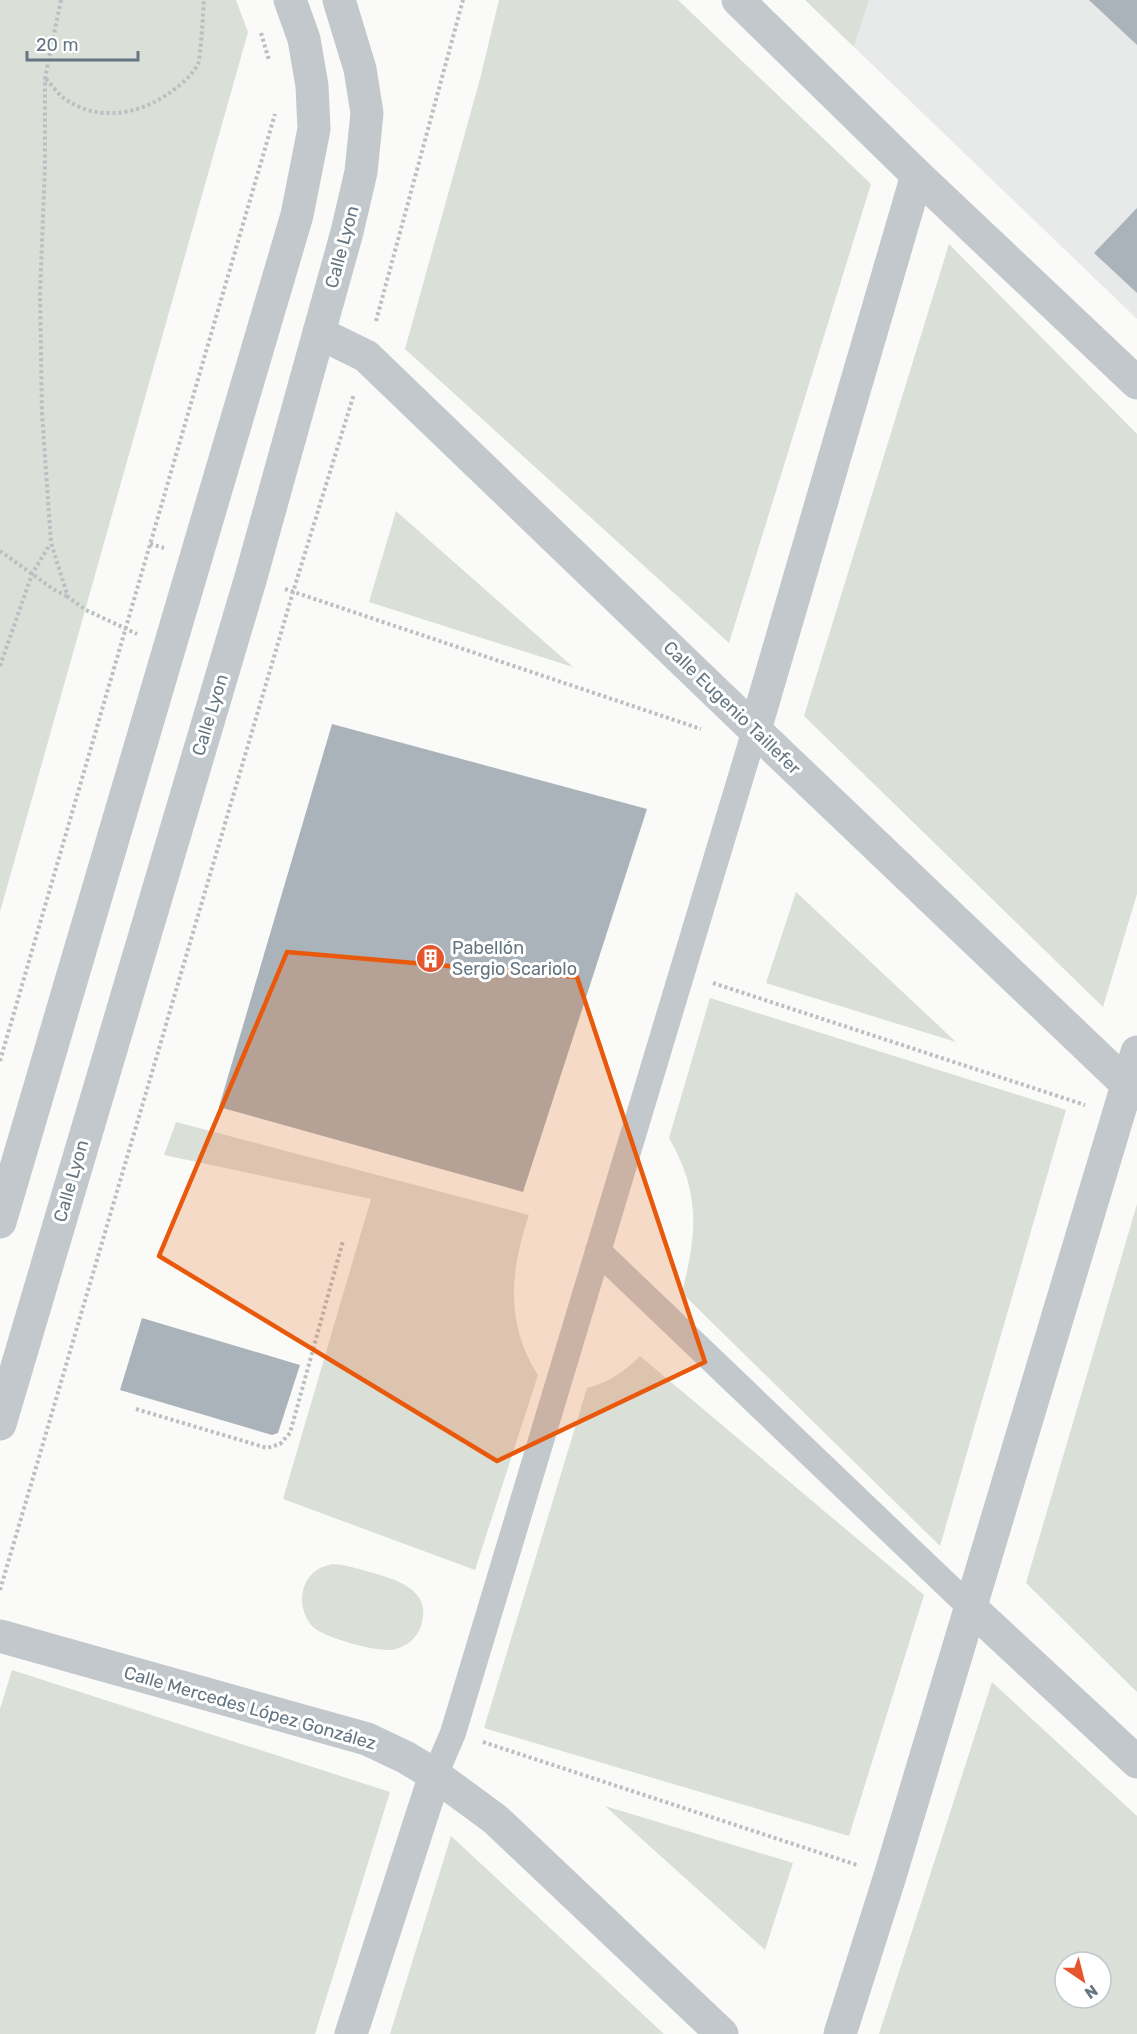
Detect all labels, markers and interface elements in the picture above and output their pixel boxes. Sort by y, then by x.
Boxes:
scale bar [27,24,138,62]
text: 20 m [36,34,78,56]
street label: Calle Lyon [320,203,364,291]
street label: Calle Eugenio Taillefer [659,637,805,779]
street label: Calle Lyon [187,671,233,759]
place label: Pabellón Sergio Scariolo [452,937,577,980]
building icon: Pabellón Sergio Scariolo [415,942,447,974]
street label: Calle Lyon [49,1137,93,1225]
street label: Calle Mercedes López González [121,1661,379,1755]
north arrow [1053,1950,1113,2010]
text: N [1081,1981,1101,2003]

